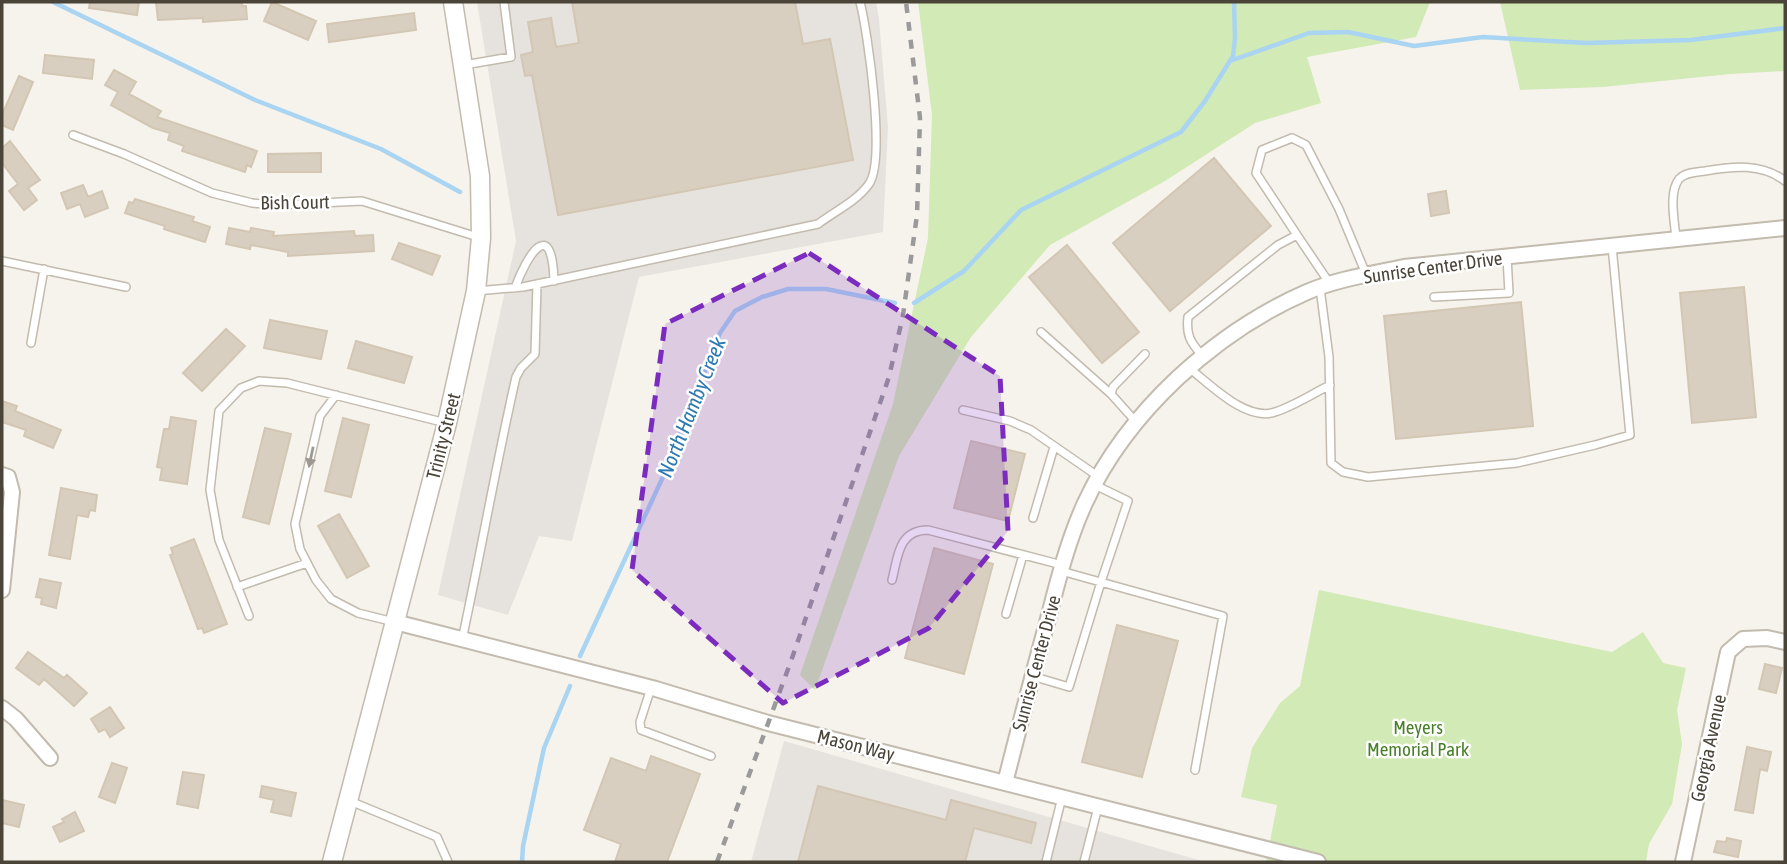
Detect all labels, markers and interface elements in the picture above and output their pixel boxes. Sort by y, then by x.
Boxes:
street label: Bish Court [260,190,330,214]
street label: Sunrise Center Drive [1362,246,1504,288]
water label: North Hamby Creek [652,333,730,480]
street label: Trinity Street [422,390,464,482]
one-way arrow [306,446,317,468]
street label: Sunrise Center Drive [1007,593,1065,733]
street label: Georgia Avenue [1686,692,1730,804]
park label: Meyers Memorial Park [1367,716,1470,760]
street label: Mason Way [815,725,897,765]

